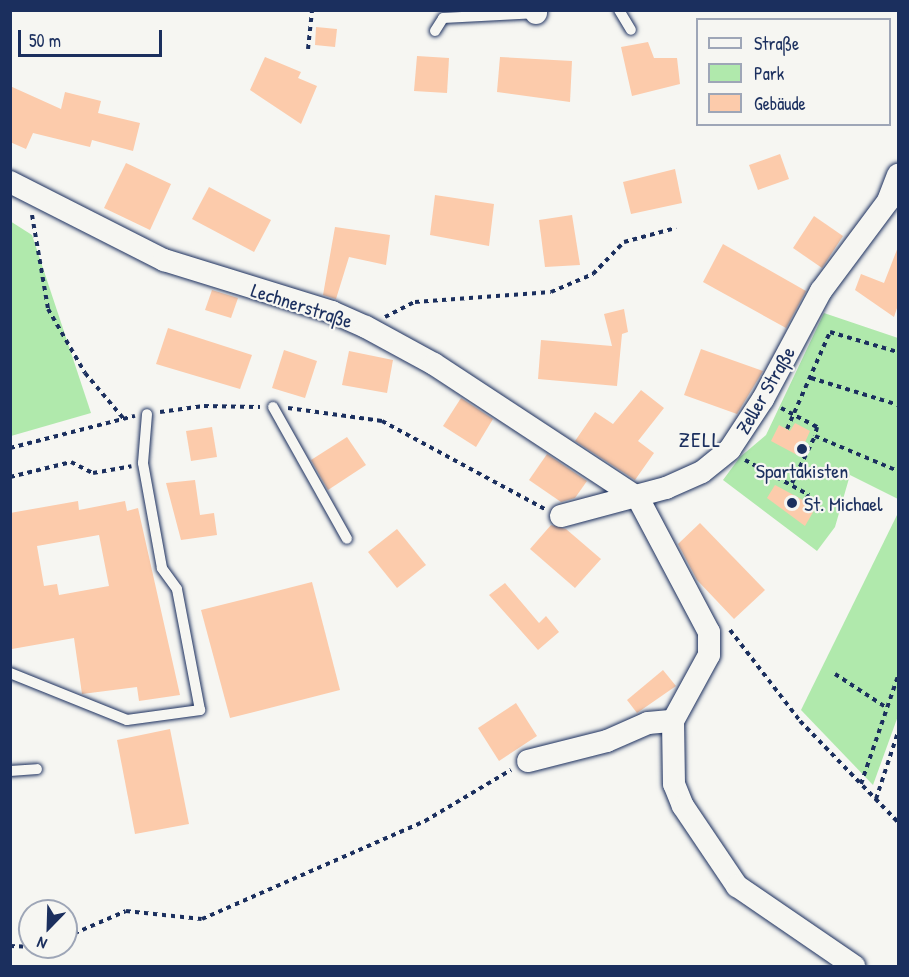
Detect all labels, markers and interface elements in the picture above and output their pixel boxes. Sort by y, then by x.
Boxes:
scale bar [21,18,165,56]
legend [696,18,891,126]
text: 50 m [29,28,61,53]
text: Straße [754,31,799,56]
text: Park [754,61,784,86]
text: Gebäude [754,91,806,116]
street label: Lechnerstraße [248,277,356,333]
street label: Zeller Straße [730,342,800,438]
district label: ZELL [678,427,722,453]
marker: Spartakisten [795,442,809,456]
place label: Spartakisten [756,458,848,482]
place label: St. Michael [804,491,883,515]
marker: St. Michael [785,496,799,510]
north arrow [18,899,78,959]
text: N [34,932,50,956]

